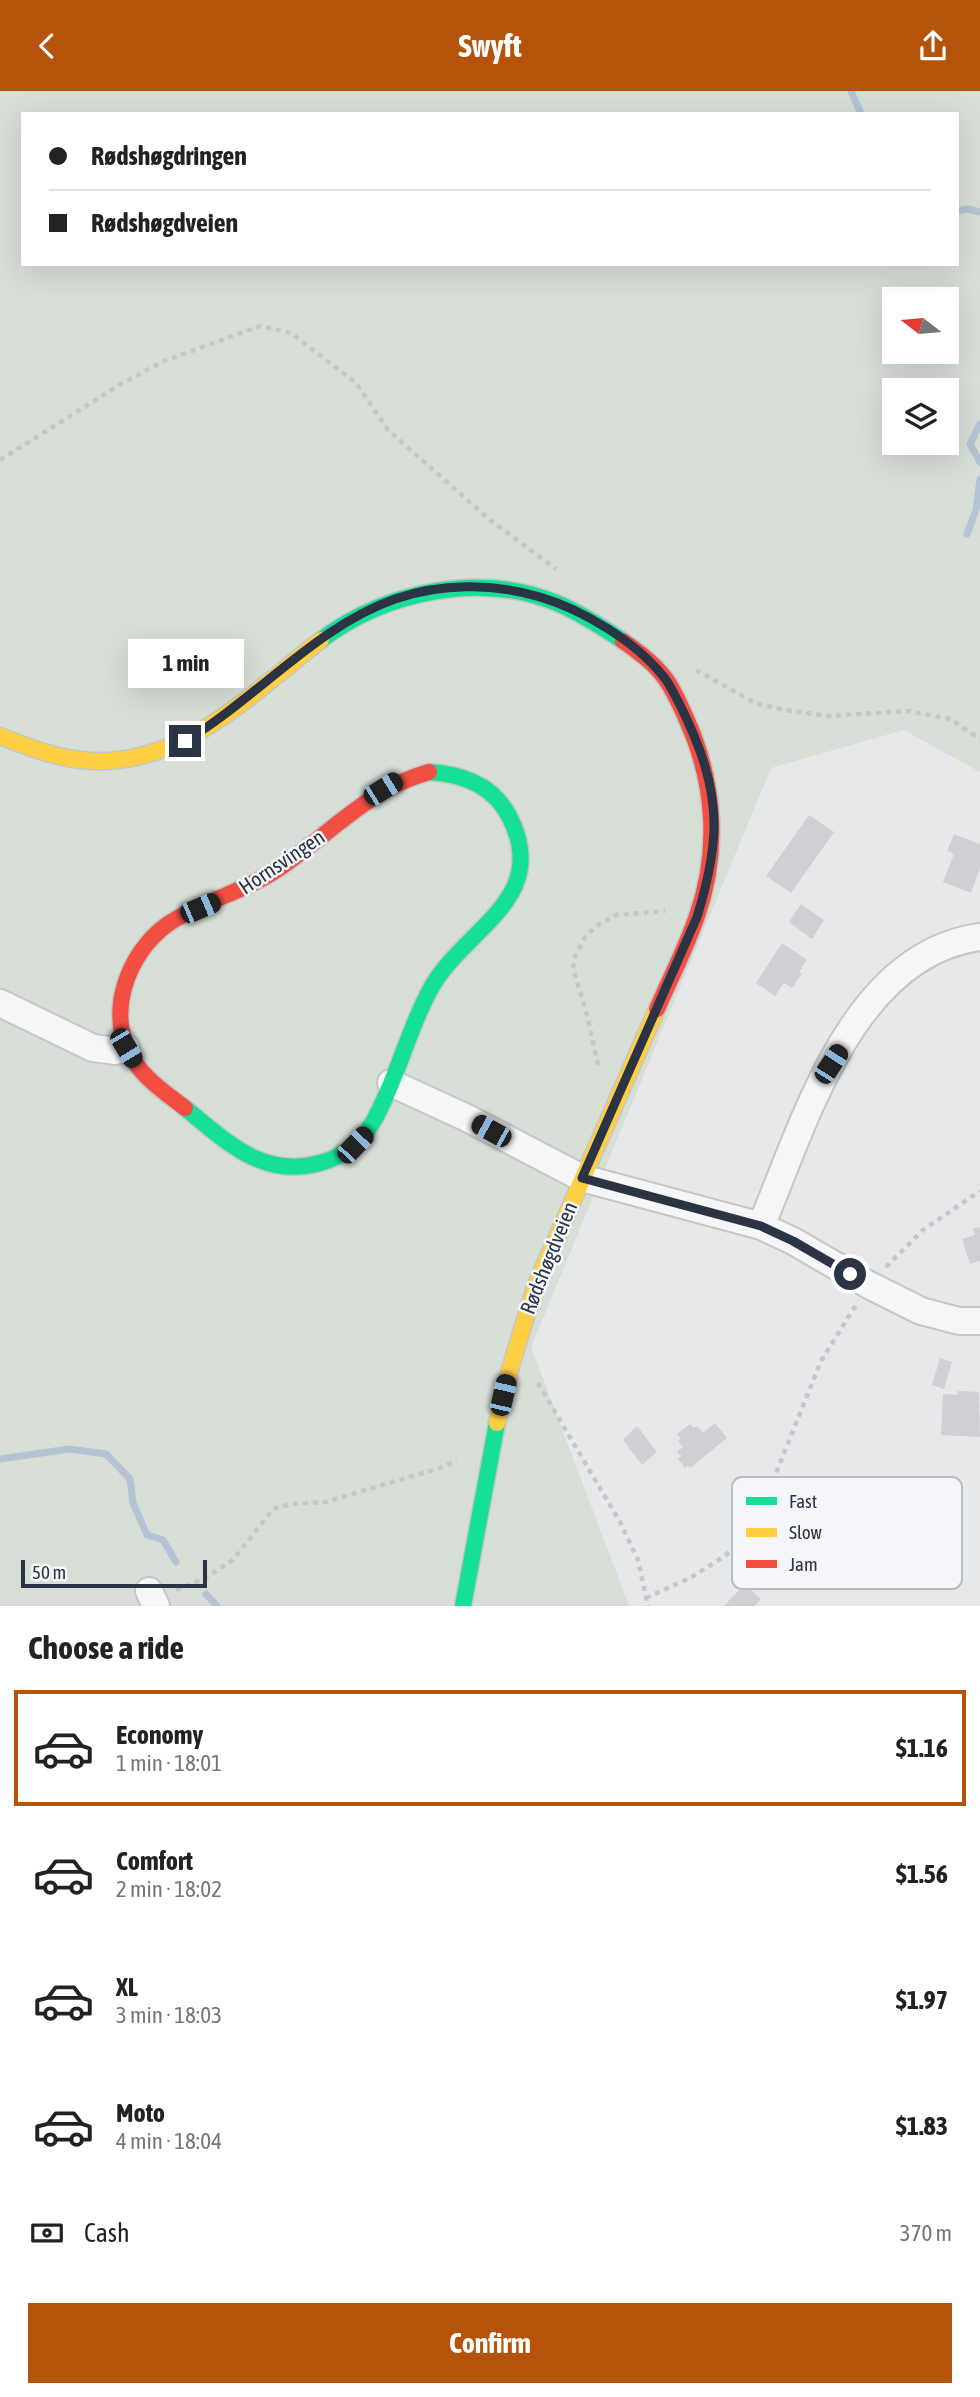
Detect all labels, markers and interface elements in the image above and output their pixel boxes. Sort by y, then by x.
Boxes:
icon: back [28,27,66,65]
text: Swyft [458,27,522,64]
icon: share [914,27,952,65]
text: Rødshøgdringen [91,141,247,171]
text: Rødshøgdveien [91,208,238,238]
north arrow [882,287,959,364]
map controls [882,287,959,455]
button: layers [882,378,959,455]
callout: 1 min [127,639,243,689]
text: 1 min [163,650,209,676]
route end [169,725,201,757]
car [360,769,407,809]
street label: Hornsvingen [234,824,329,898]
car [177,890,224,926]
car [107,1025,146,1071]
car [811,1041,852,1087]
car [468,1112,515,1150]
car [333,1123,378,1167]
street label: Rødshøgdveien [515,1198,581,1317]
route start [834,1258,866,1290]
car [489,1372,518,1418]
legend [732,1477,962,1589]
text: Fast [789,1490,817,1512]
text: Slow [789,1521,823,1543]
text: Jam [789,1553,818,1575]
scale bar [21,1557,206,1589]
text: 50 m [32,1561,66,1583]
text: Choose a ride [28,1629,184,1666]
icon: car [32,1717,95,1780]
text: Economy [116,1720,203,1750]
text: $1.16 [896,1733,948,1763]
text: 1 min · 18:01 [116,1750,222,1776]
icon: car [32,1843,95,1906]
text: Comfort [116,1846,193,1876]
text: $1.56 [896,1859,948,1889]
text: 2 min · 18:02 [116,1876,222,1902]
icon: car [32,1969,95,2032]
text: XL [116,1972,138,2002]
text: $1.97 [896,1985,948,2015]
text: 3 min · 18:03 [116,2002,222,2028]
icon: car [32,2095,95,2158]
text: Moto [116,2098,165,2128]
text: $1.83 [896,2111,948,2141]
text: 4 min · 18:04 [116,2128,222,2154]
icon: cash [28,2214,66,2252]
text: Cash [84,2218,130,2248]
text: 370 m [900,2220,952,2246]
button: Confirm [28,2303,952,2383]

